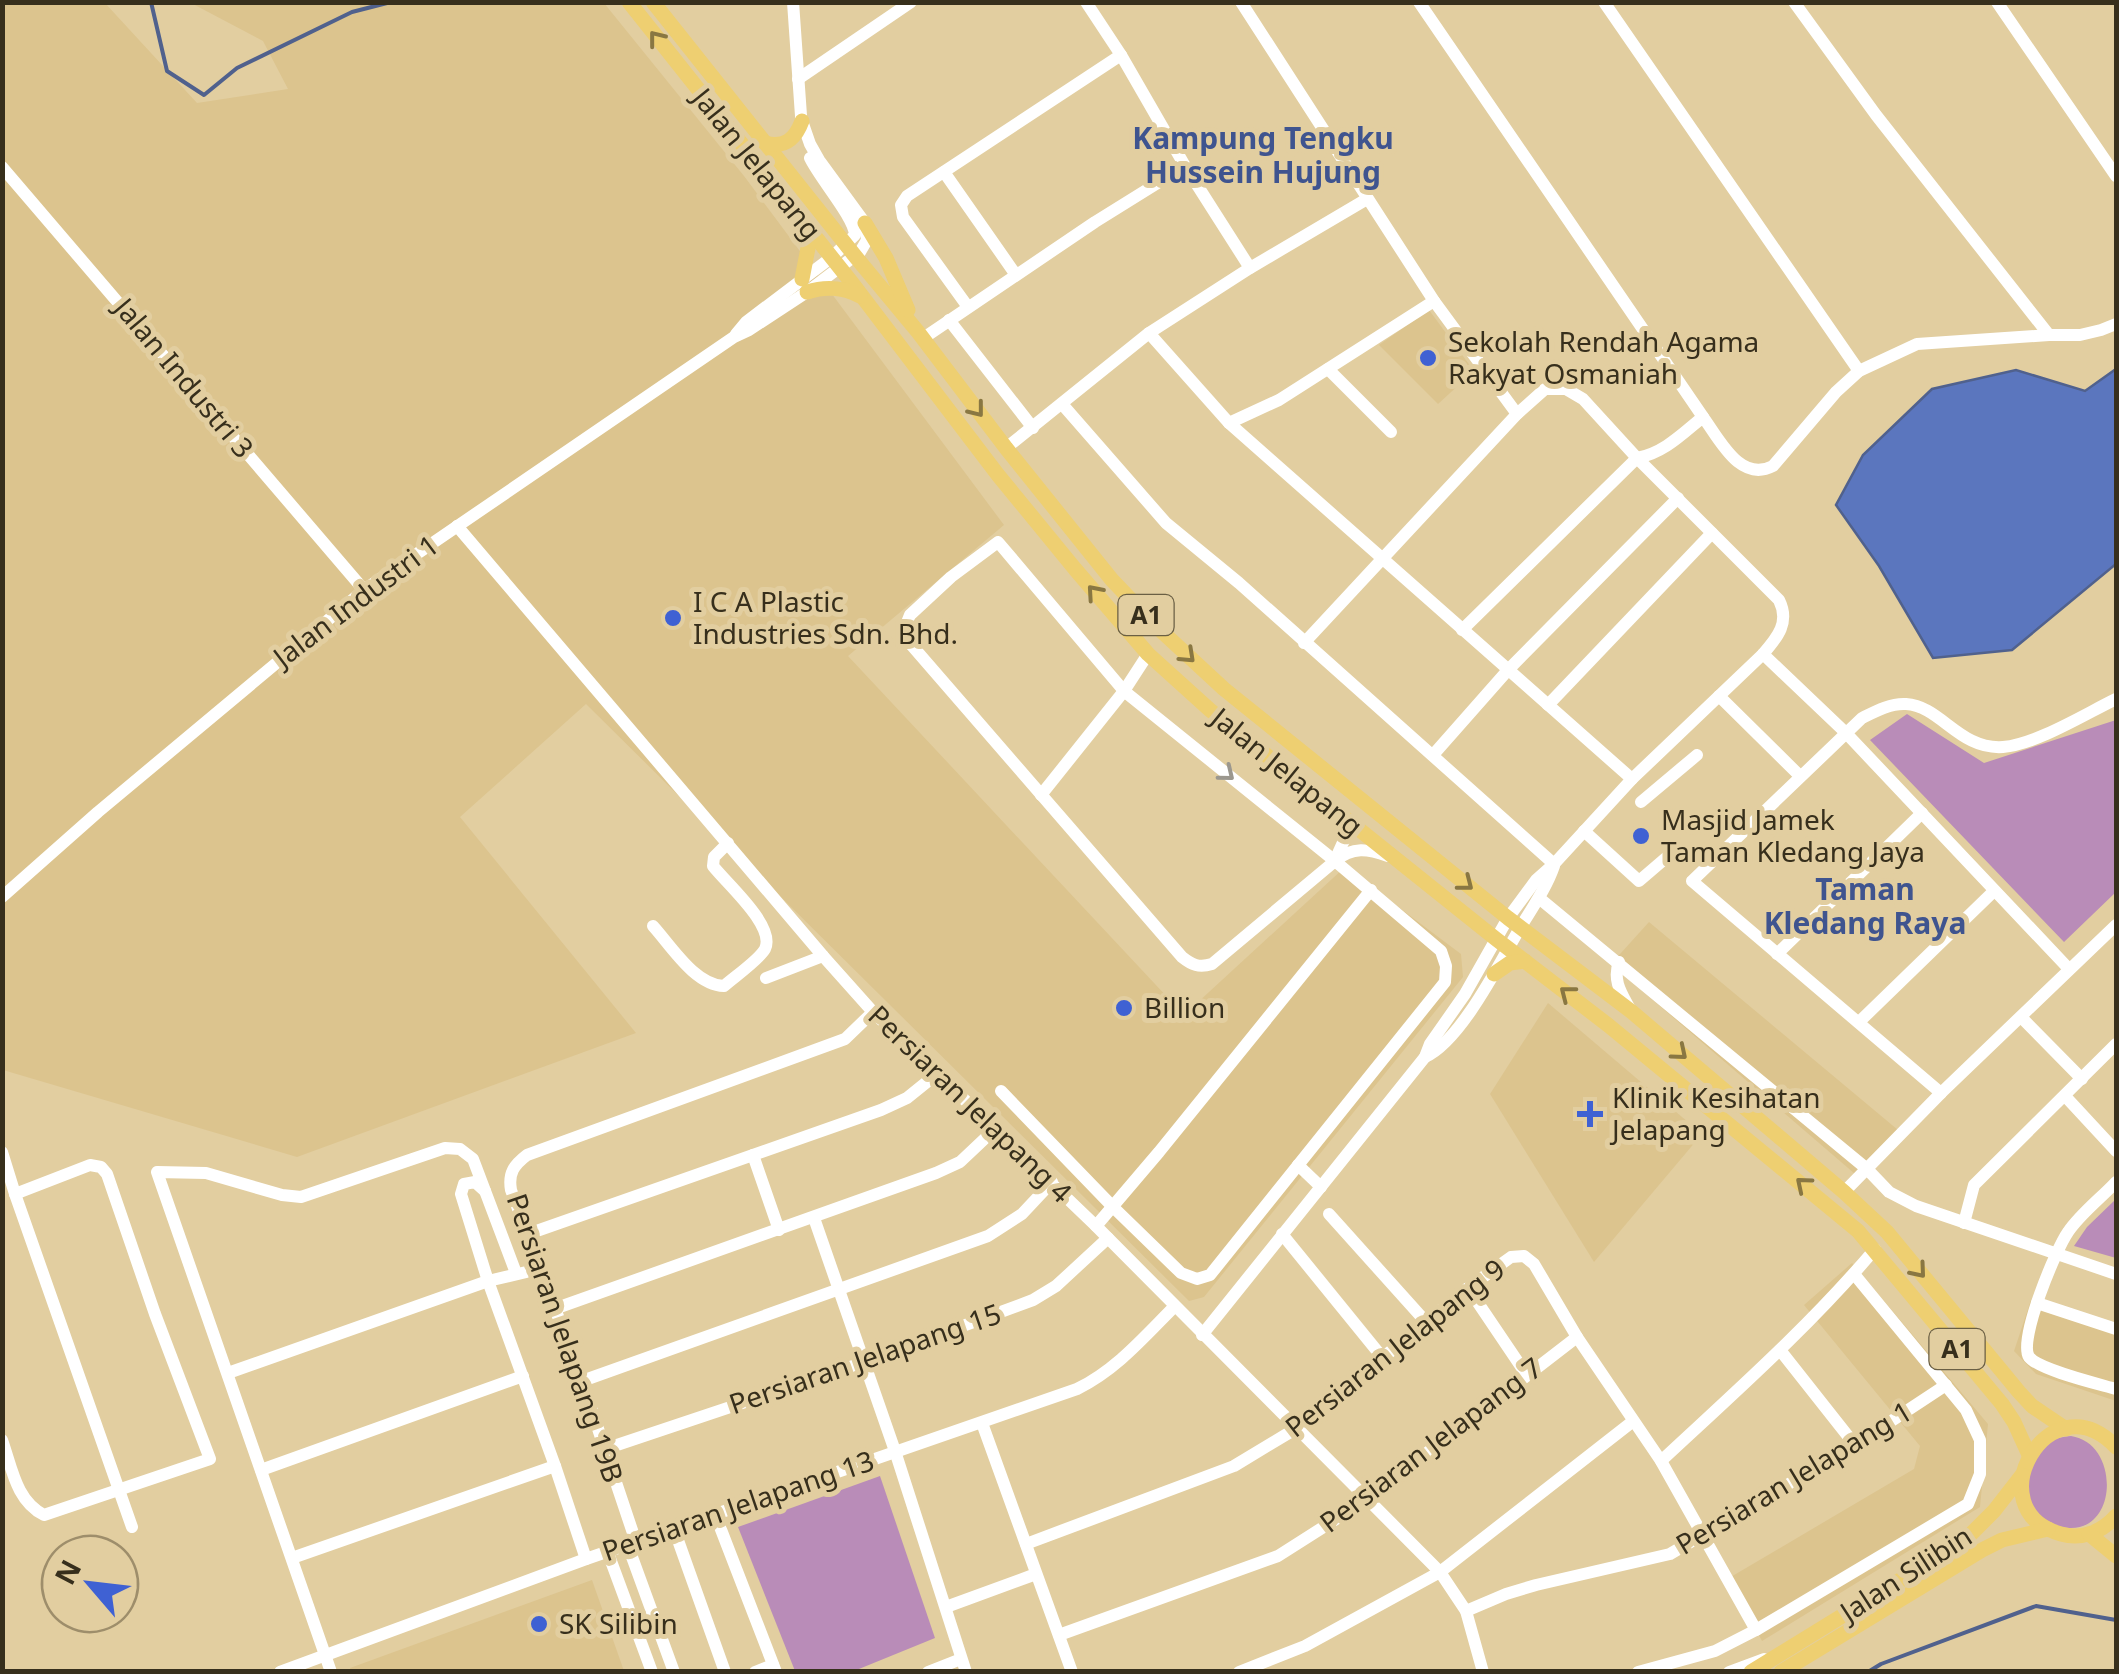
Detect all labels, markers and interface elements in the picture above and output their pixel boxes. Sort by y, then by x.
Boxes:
one-way arrow [650,31,668,49]
street label: Jalan Jelapang [683,77,831,247]
district label: Kampung Tengku Hussein Hujung [1132,117,1394,192]
street label: Jalan Industri 3 [105,287,263,465]
place label: Sekolah Rendah Agama Rakyat Osmaniah [1448,322,1759,392]
marker: Sekolah Rendah Agama Rakyat Osmaniah [1417,347,1439,369]
one-way arrow [965,399,982,417]
street label: Jalan Industri 1 [263,526,446,677]
place label: I C A Plastic Industries Sdn. Bhd. [693,582,958,652]
one-way arrow [1088,585,1106,604]
road number: A1 [1118,595,1174,635]
marker: I C A Plastic Industries Sdn. Bhd. [662,607,684,629]
one-way arrow [1176,644,1195,662]
street label: Jalan Jelapang [1202,696,1371,844]
one-way arrow [1216,762,1234,780]
place label: Masjid Jamek Taman Kledang Jaya [1661,800,1925,870]
marker: Masjid Jamek Taman Kledang Jaya [1630,825,1652,847]
district label: Taman Kledang Raya [1764,868,1966,943]
one-way arrow [1454,872,1472,890]
one-way arrow [1560,987,1578,1005]
place label: Billion [1144,988,1225,1026]
street label: Persiaran Jelapang 4 [861,996,1081,1210]
marker: Billion [1113,997,1135,1019]
one-way arrow [1668,1041,1686,1059]
place label: Klinik Kesihatan Jelapang [1609,1078,1820,1148]
marker: Klinik Kesihatan Jelapang [1577,1101,1603,1127]
one-way arrow [1796,1178,1814,1196]
street label: Persiaran Jelapang 19B [499,1188,633,1487]
street label: Persiaran Jelapang 9 [1277,1249,1512,1445]
one-way arrow [1907,1260,1925,1278]
street label: Persiaran Jelapang 15 [724,1294,1006,1422]
road number: A1 [1930,1329,1984,1369]
street label: Persiaran Jelapang 7 [1312,1348,1549,1540]
street label: Persiaran Jelapang 1 [1668,1392,1919,1563]
street label: Persiaran Jelapang 13 [597,1441,879,1569]
street label: Jalan Silibin [1830,1516,1979,1631]
north arrow [40,1534,140,1634]
text: N [45,1553,89,1591]
place label: SK Silibin [559,1604,678,1642]
marker: SK Silibin [528,1613,550,1635]

